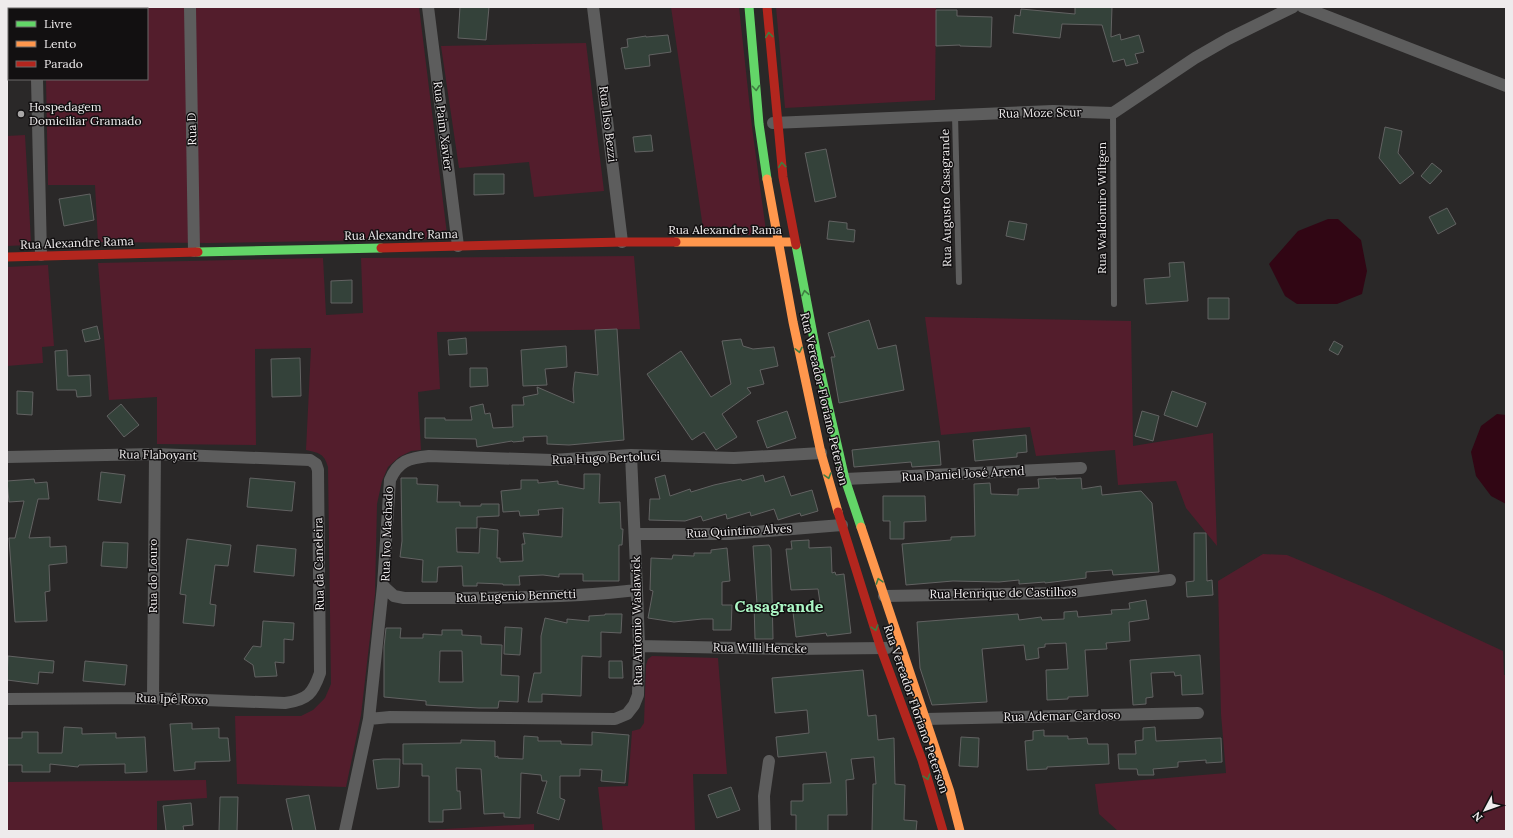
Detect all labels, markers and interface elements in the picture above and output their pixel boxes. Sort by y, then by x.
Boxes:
legend [8,8,148,80]
text: Livre [44,16,72,31]
one-way arrow [765,32,774,38]
text: Lento [44,36,76,51]
text: Parado [44,56,83,71]
street label: Rua Paim Xavier [431,80,457,172]
street label: Rua Ilso Bezzi [596,85,621,163]
one-way arrow [751,85,760,91]
place label: Hospedagem Domiciliar Gramado [29,99,142,128]
street label: Rua Moze Scur [998,104,1083,121]
marker: Hospedagem Domiciliar Gramado [16,109,26,119]
street label: Rua D [184,112,199,146]
street label: Rua Augusto Casagrande [937,128,954,267]
street label: Rua Waldomiro Wiltgen [1094,142,1109,274]
one-way arrow [778,162,787,168]
street label: Rua Alexandre Rama [668,222,782,237]
street label: Rua Alexandre Rama [344,226,458,243]
street label: Rua Alexandre Rama [20,233,134,252]
one-way arrow [801,290,809,296]
street label: Rua Vereador Floriano Peterson [797,311,852,487]
one-way arrow [795,347,803,353]
street label: Rua Flaboyant [119,446,198,463]
street label: Rua Hugo Bertoluci [552,448,660,467]
street label: Rua Daniel José Arend [901,463,1025,484]
one-way arrow [823,473,832,480]
street label: Rua Ivo Machado [377,486,396,582]
street label: Rua da Caneleira [310,517,327,611]
street label: Rua Quintino Alves [686,520,793,541]
street label: Rua do Louro [145,539,160,613]
street label: Rua Antonio Waslawick [628,556,645,686]
one-way arrow [875,578,884,585]
street label: Rua Henrique de Castilhos [929,584,1077,601]
street label: Rua Eugenio Bennetti [456,586,576,605]
district label: Casagrande [735,596,824,616]
street label: Rua Vereador Floriano Peterson [881,623,952,795]
one-way arrow [870,624,878,631]
street label: Rua Willi Hencke [713,639,808,656]
street label: Rua Ipê Roxo [136,690,208,707]
street label: Rua Ademar Cardoso [1003,707,1121,724]
one-way arrow [922,773,931,780]
north arrow [1465,790,1505,830]
text: N [1469,808,1486,824]

